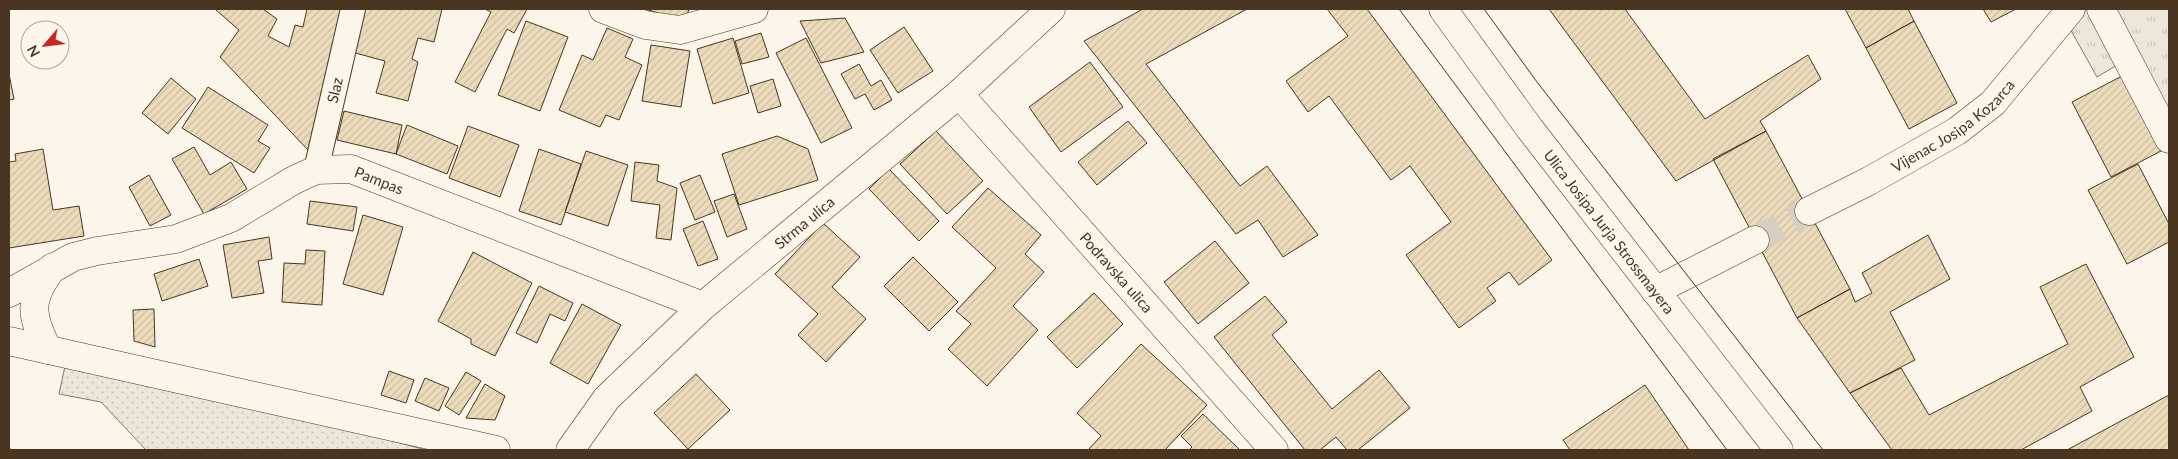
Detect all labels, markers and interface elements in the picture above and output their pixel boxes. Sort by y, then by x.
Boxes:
north arrow [20,20,70,70]
text: N [23,43,43,60]
street label: Slaz [323,75,346,105]
street label: Vijenac Josipa Kozarca [1888,76,2018,176]
street label: Ulica Josipa Jurja Strossmayera [1540,146,1679,317]
street label: Pampas [352,162,406,198]
street label: Strma ulica [770,192,838,252]
street label: Podravska ulica [1076,228,1157,316]

